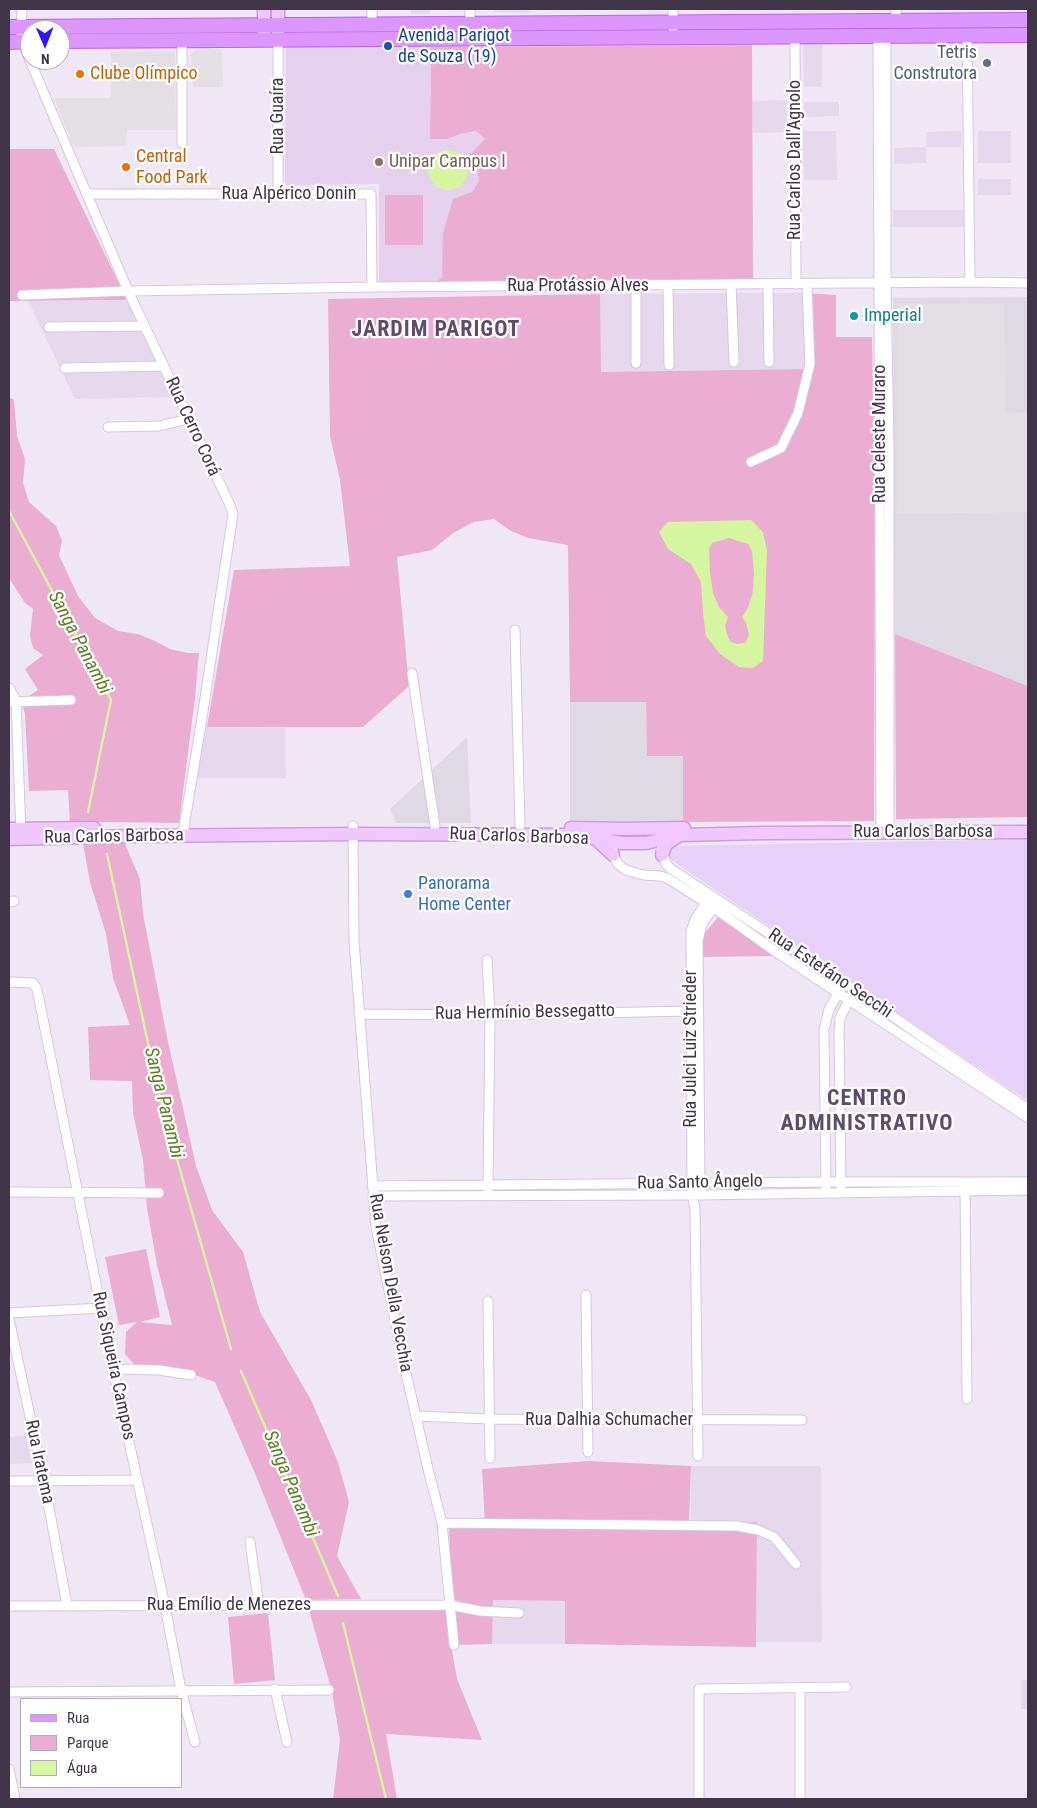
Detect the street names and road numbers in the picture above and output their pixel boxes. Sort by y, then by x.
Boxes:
street label: Rua Guaíra [267,78,289,154]
street label: Rua Carlos Dall'Agnolo [784,80,806,240]
street label: Rua Alpérico Donin [222,183,356,205]
street label: Rua Protássio Alves [507,275,649,297]
street label: Rua Celeste Muraro [869,365,891,503]
street label: Rua Cerro Corá [160,374,224,480]
street label: Rua Carlos Barbosa [853,821,993,843]
street label: Rua Carlos Barbosa [449,824,589,850]
street label: Rua Carlos Barbosa [44,825,184,849]
street label: Rua Estefáno Secchi [764,924,896,1024]
street label: Rua Julci Luiz Strieder [680,970,702,1128]
street label: Rua Hermínio Bessegatto [435,1001,615,1025]
street label: Rua Santo Ângelo [637,1171,763,1195]
street label: Rua Nelson Della Vecchia [364,1192,416,1374]
street label: Rua Siqueira Campos [87,1290,139,1442]
street label: Rua Dalhia Schumacher [525,1409,693,1431]
street label: Rua Iratema [20,1418,58,1506]
street label: Rua Emílio de Menezes [147,1594,311,1616]

